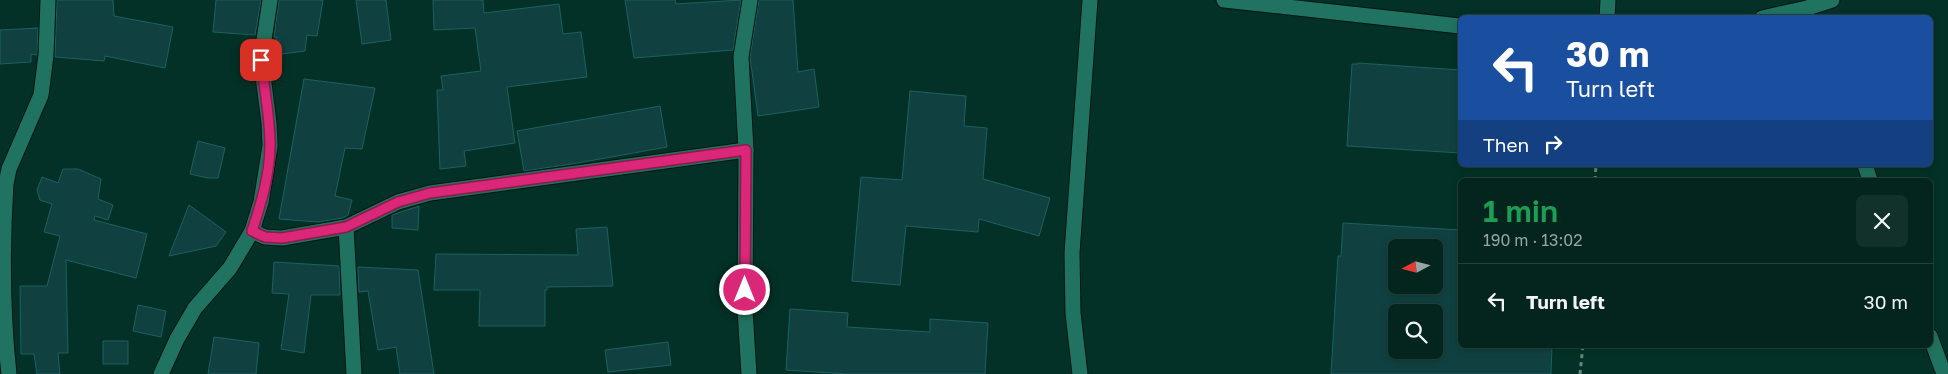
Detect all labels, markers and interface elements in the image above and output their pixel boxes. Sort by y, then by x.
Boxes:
text: 30 m [1566,33,1649,75]
icon: left [1483,35,1548,100]
pin [240,39,282,81]
icon: arrive [247,46,275,74]
text: Turn left [1566,75,1655,102]
icon: right [1539,130,1567,158]
text: Then [1483,133,1529,156]
text: 1 min [1483,193,1558,229]
button: close [1856,195,1908,247]
text: 190 m · 13:02 [1483,230,1582,250]
north arrow [1388,239,1442,294]
map controls [1388,239,1443,359]
position arrow [718,263,770,315]
icon: left [1483,287,1511,315]
text: Turn left [1526,290,1605,313]
text: 30 m [1864,290,1908,313]
button: search [1388,304,1443,359]

